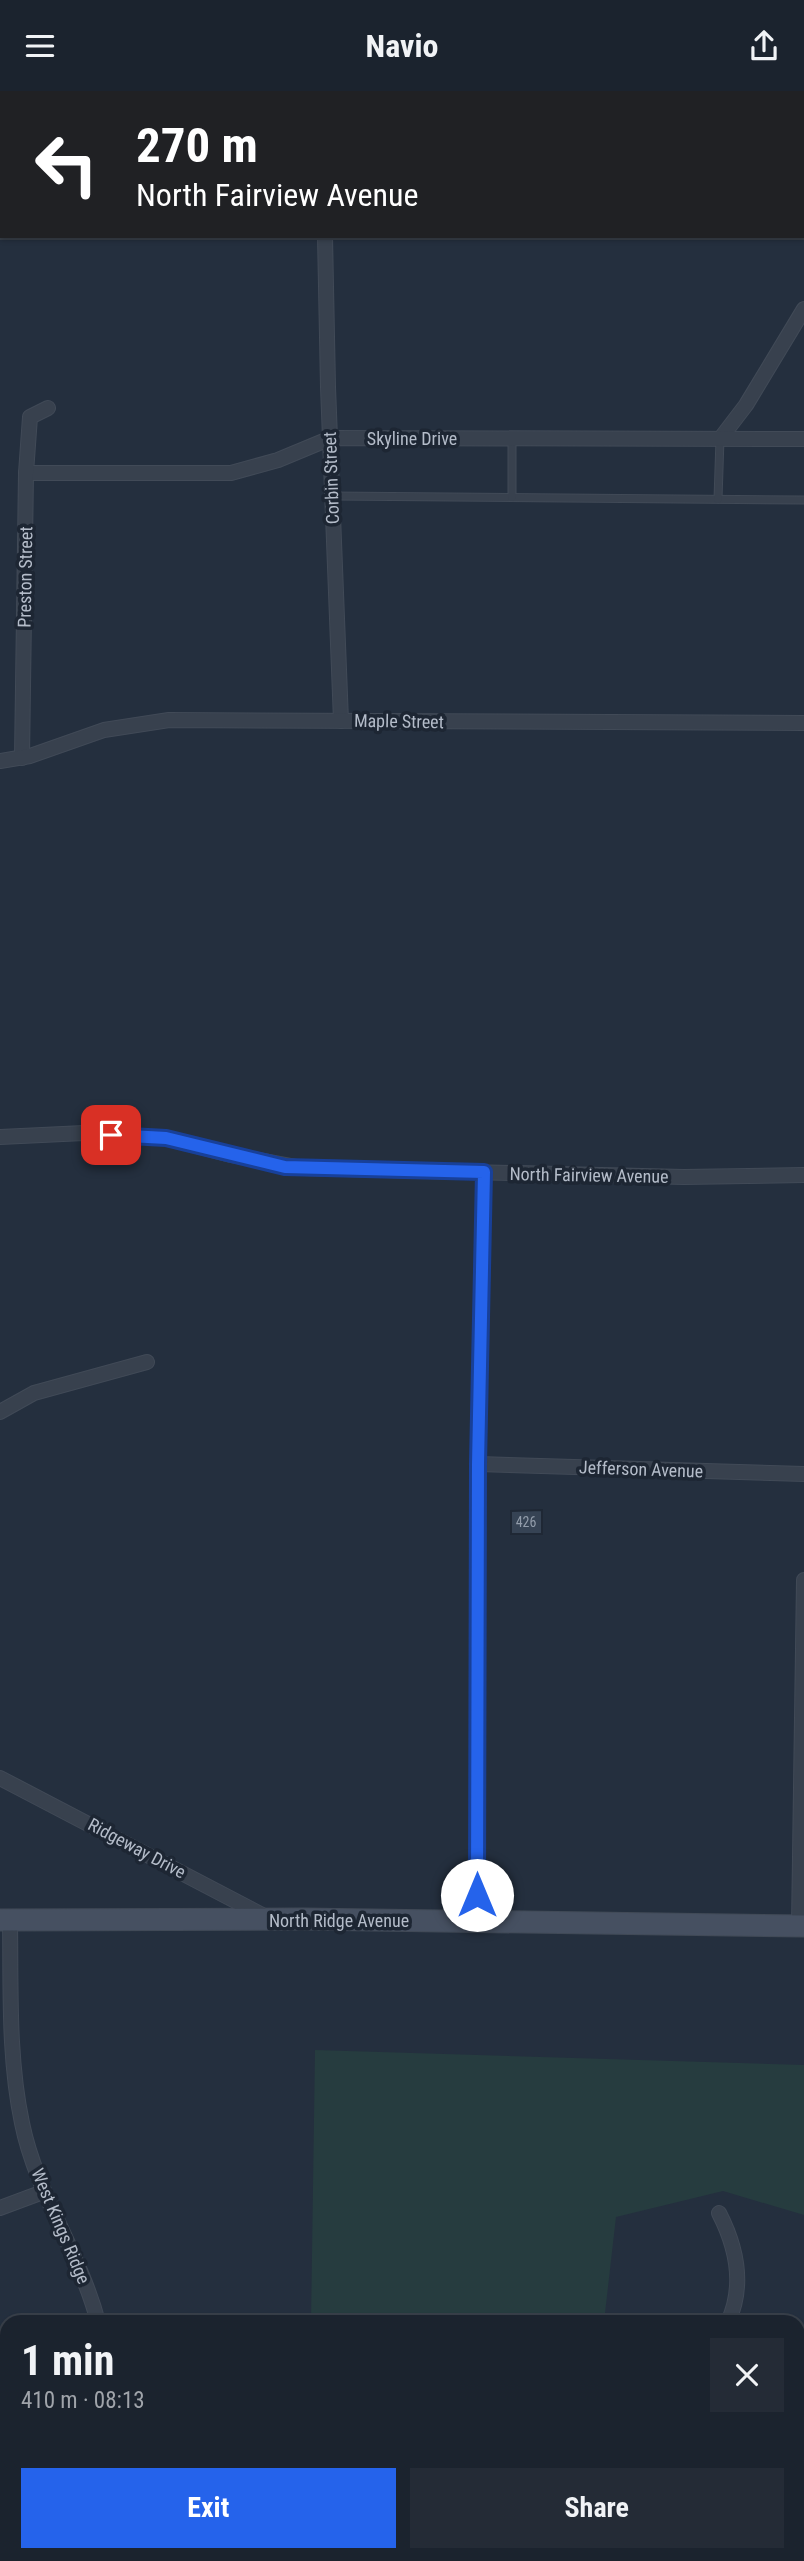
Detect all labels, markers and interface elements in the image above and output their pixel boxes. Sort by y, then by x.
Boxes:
icon: menu [21,27,59,65]
text: Navio [366,27,438,65]
icon: share [745,27,783,65]
text: 270 m [136,117,258,174]
icon: left [21,119,112,210]
text: North Fairview Avenue [136,176,419,214]
street label: Skyline Drive [367,428,457,449]
street label: Corbin Street [319,431,343,525]
street label: Preston Street [14,526,36,628]
street label: Maple Street [354,710,444,732]
pin [81,1105,141,1165]
icon: arrive [92,1116,130,1154]
street label: North Fairview Avenue [509,1163,669,1187]
street label: Jefferson Avenue [579,1456,703,1482]
house number: 426 [516,1514,536,1530]
street label: Ridgeway Drive [85,1813,189,1883]
position arrow [440,1858,514,1932]
street label: North Ridge Avenue [269,1910,409,1931]
street label: West Kings Ridge [27,2165,95,2287]
text: 1 min [21,2336,114,2385]
button: close [710,2338,784,2412]
text: 410 m · 08:13 [21,2387,145,2414]
button: Exit [21,2468,396,2548]
button: Share [410,2468,784,2548]

